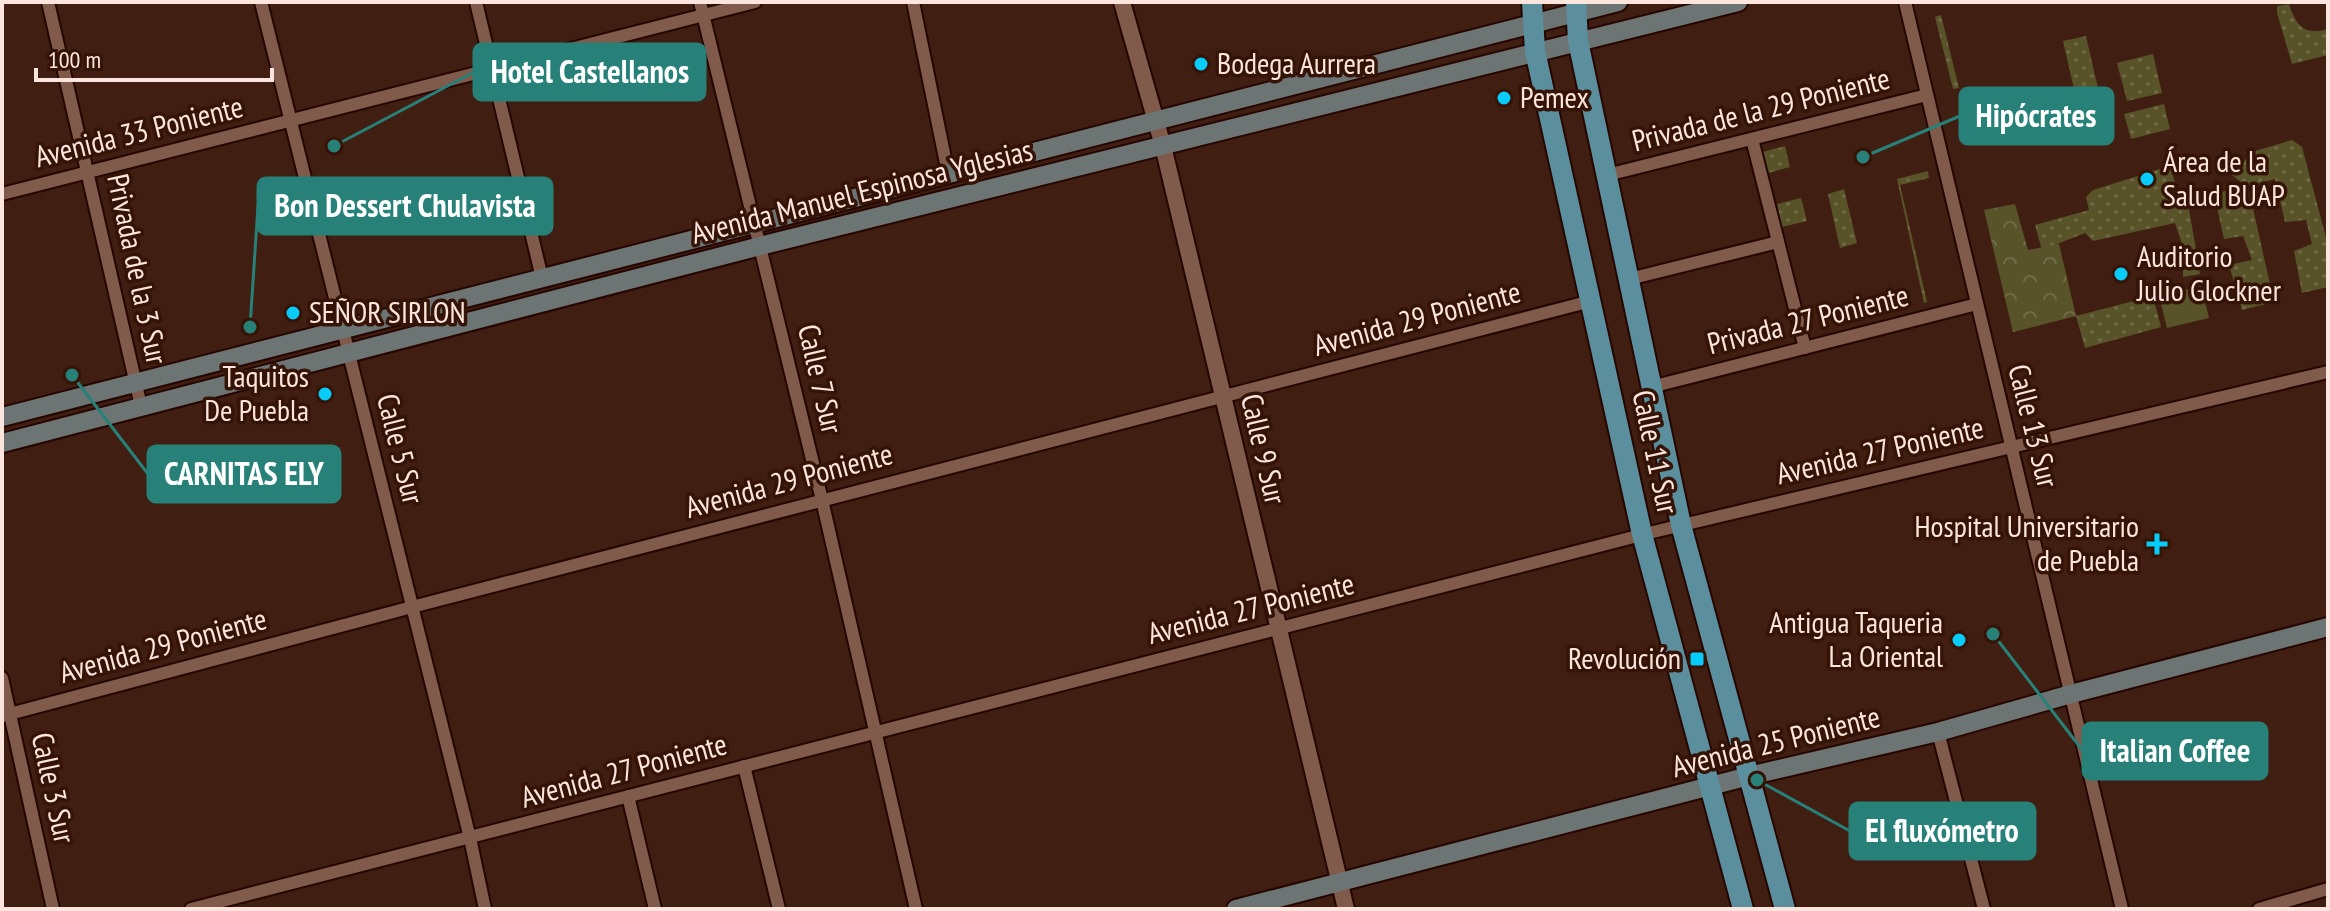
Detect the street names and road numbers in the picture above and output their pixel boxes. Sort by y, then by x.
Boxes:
street label: Privada de la 29 Poniente [1628,58,1894,159]
street label: Avenida 33 Poniente [31,86,247,175]
street label: Avenida Manuel Espinosa Yglesias [687,129,1036,252]
street label: Privada de la 3 Sur [99,170,178,368]
street label: Avenida 29 Poniente [1309,271,1525,364]
street label: Privada 27 Poniente [1703,275,1912,362]
street label: Calle 7 Sur [790,320,853,438]
street label: Calle 13 Sur [2000,360,2069,492]
street label: Calle 11 Sur [1624,386,1689,518]
street label: Calle 5 Sur [369,390,434,508]
street label: Calle 9 Sur [1233,390,1296,508]
street label: Avenida 27 Poniente [1772,407,1987,492]
street label: Avenida 29 Poniente [681,433,897,526]
street label: Avenida 27 Poniente [1143,563,1358,652]
street label: Avenida 29 Poniente [55,598,271,691]
street label: Avenida 25 Poniente [1668,696,1884,785]
street label: Avenida 27 Poniente [516,723,731,816]
street label: Calle 3 Sur [24,729,85,847]

